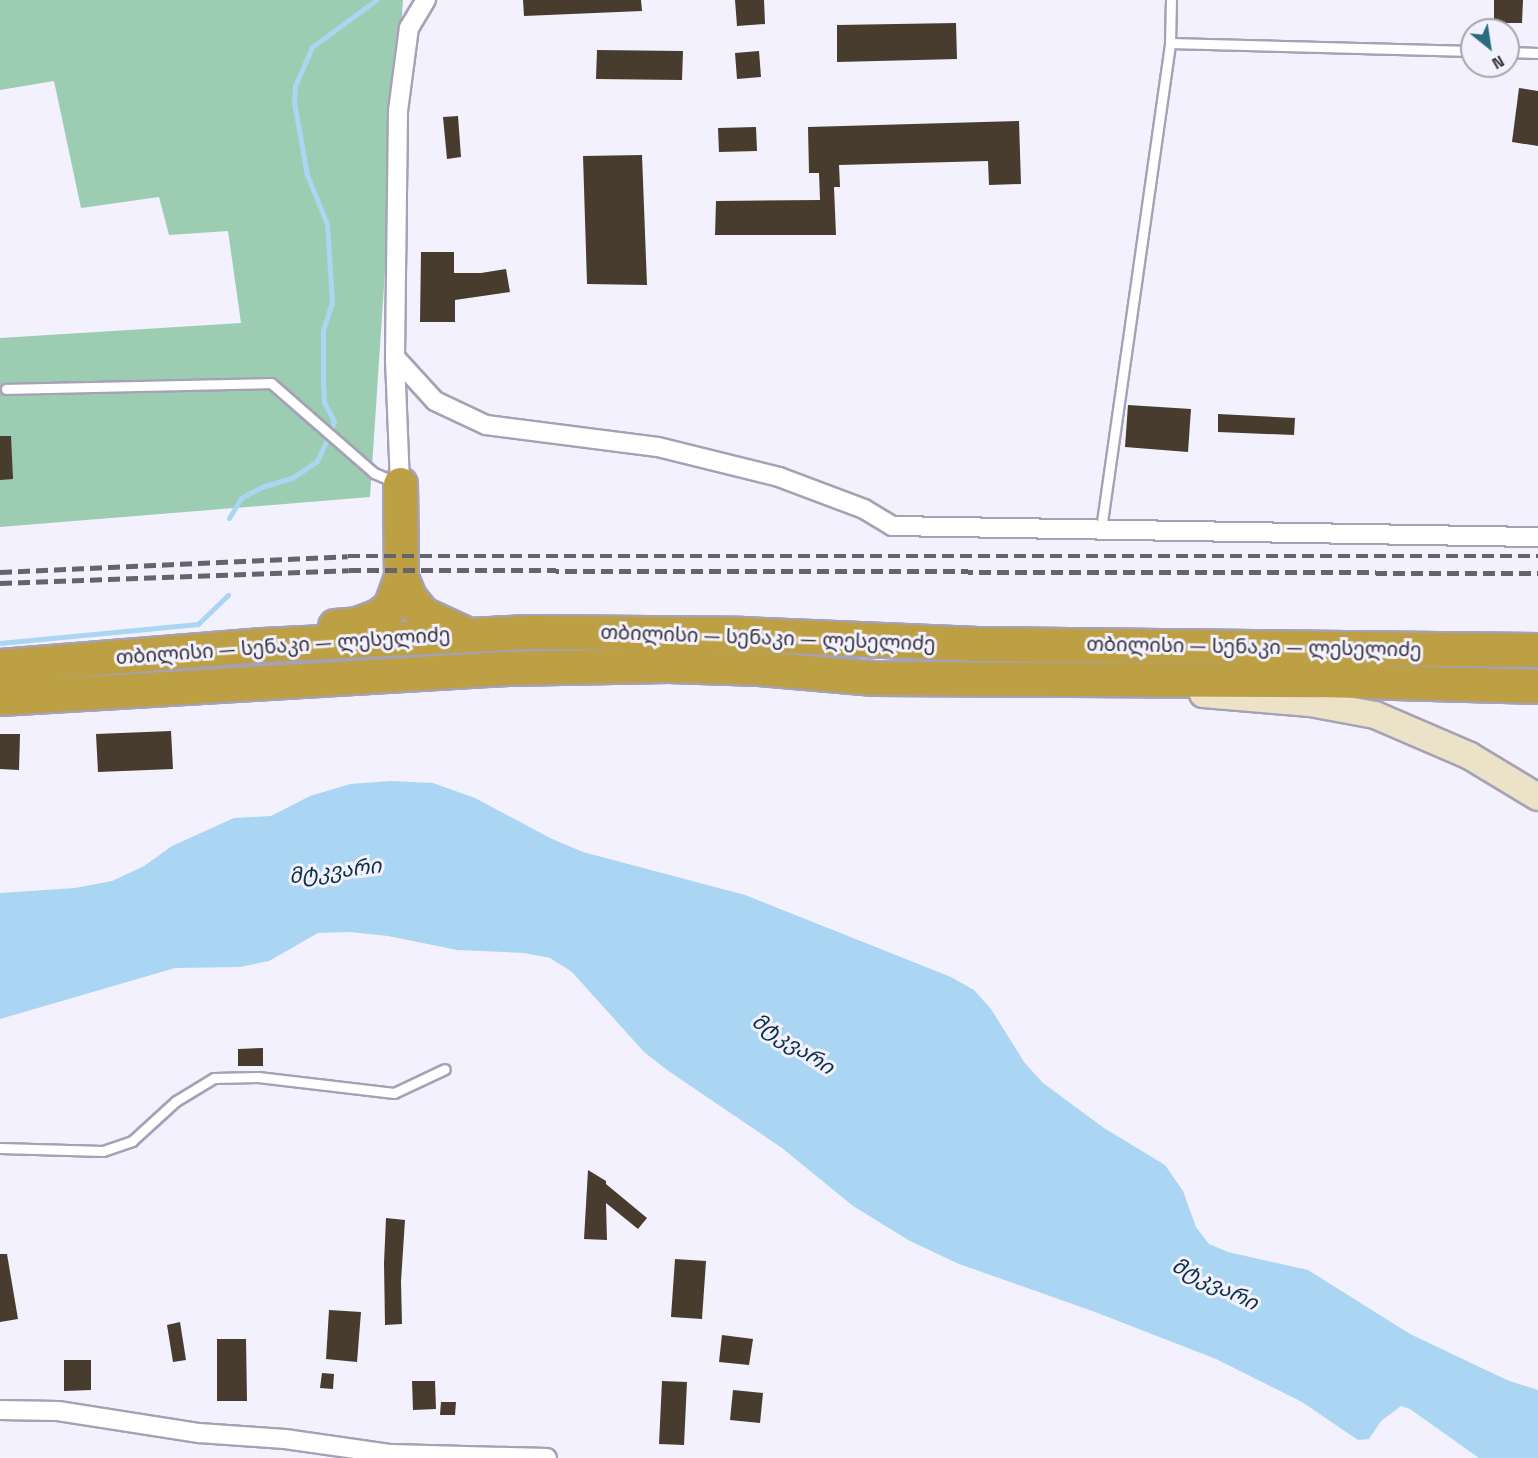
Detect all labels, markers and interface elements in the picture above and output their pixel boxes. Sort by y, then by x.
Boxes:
north arrow [1460,18,1520,78]
text: N [1488,51,1508,74]
street label: თბილისი — სენაკი — ლესელიძე [599,620,937,656]
street label: თბილისი — სენაკი — ლესელიძე [114,622,452,670]
street label: თბილისი — სენაკი — ლესელიძე [1085,632,1423,662]
water label: მტკვარი [287,853,383,889]
water label: მტკვარი [747,1008,839,1080]
water label: მტკვარი [1168,1252,1262,1316]

